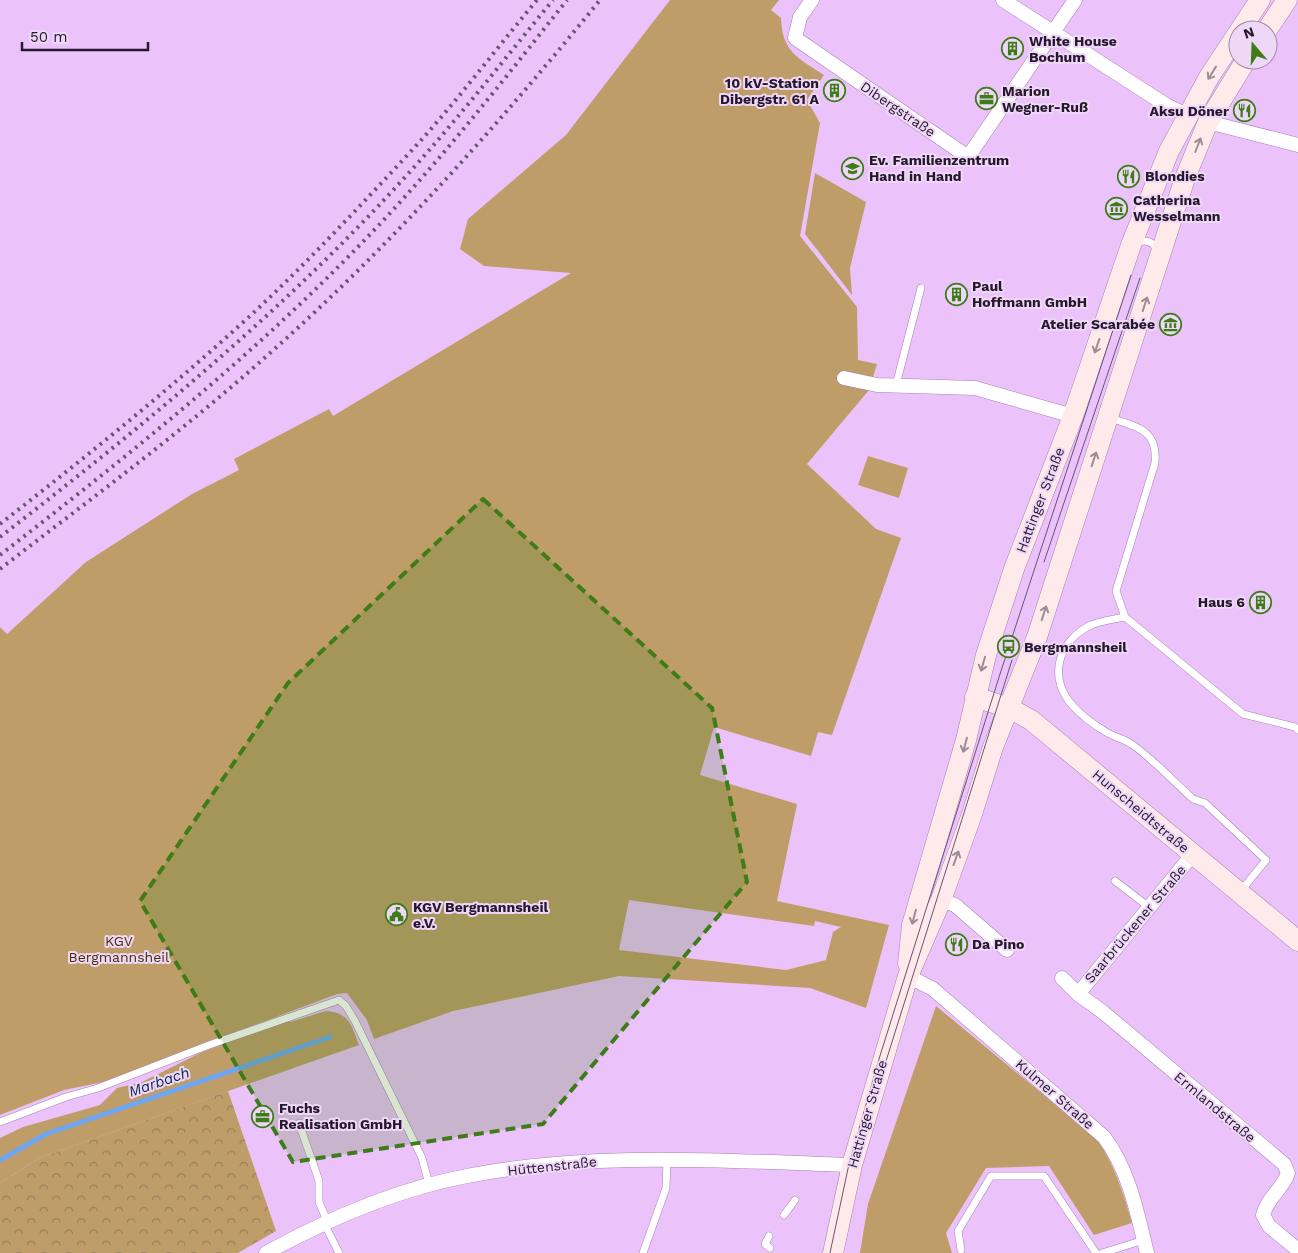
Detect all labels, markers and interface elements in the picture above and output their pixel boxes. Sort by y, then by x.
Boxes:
scale bar [22,20,149,52]
north arrow [1228,20,1278,70]
text: N [1241,23,1256,42]
text: 50 m [30,28,67,46]
place label: White House Bochum [1029,33,1117,65]
building icon: White House Bochum [1001,37,1025,61]
one-way arrow [1206,66,1216,80]
place label: 10 kV-Station Dibergstr. 61 A [720,75,820,107]
street label: Dibergstraße [858,78,938,140]
building icon: 10 kV-Station Dibergstr. 61 A [823,79,847,103]
place label: Marion Wegner-Ruß [1002,83,1088,115]
office icon: Marion Wegner-Ruß [974,87,998,111]
restaurant icon: Aksu Döner [1233,99,1257,123]
place label: Aksu Döner [1149,103,1229,119]
one-way arrow [1194,138,1203,153]
place label: Ev. Familienzentrum Hand in Hand [869,152,1009,184]
school or university icon: Ev. Familienzentrum Hand in Hand [841,156,865,180]
restaurant icon: Blondies [1117,164,1141,188]
place label: Blondies [1145,168,1205,184]
place label: Catherina Wesselmann [1133,192,1221,224]
museum icon: Catherina Wesselmann [1105,196,1129,220]
place label: Paul Hoffmann GmbH [972,278,1087,310]
building icon: Paul Hoffmann GmbH [944,282,968,306]
one-way arrow [1141,297,1150,313]
museum icon: Atelier Scarabée [1159,312,1183,336]
place label: Atelier Scarabée [1041,316,1155,332]
one-way arrow [1091,338,1101,354]
street label: Hattinger Straße [1013,445,1067,555]
one-way arrow [1090,451,1100,467]
building icon: Haus 6 [1249,590,1273,614]
place label: Haus 6 [1198,594,1245,610]
one-way arrow [1040,606,1050,622]
bus stop icon: Bergmannsheil [996,635,1020,659]
place label: Bergmannsheil [1024,639,1127,655]
one-way arrow [978,655,988,671]
one-way arrow [960,736,969,752]
street label: Hunscheidtstraße [1089,766,1193,856]
one-way arrow [952,851,961,867]
street label: Saarbrückener Straße [1081,862,1189,986]
place label: KGV Bergmannsheil e.V. [413,899,548,931]
public building icon: KGV Bergmannsheil e.V. [385,903,409,927]
one-way arrow [908,909,918,925]
restaurant icon: Da Pino [944,932,968,956]
park label: KGV Bergmannsheil [69,933,170,965]
place label: Da Pino [972,936,1024,952]
street label: Kulmer Straße [1013,1056,1097,1132]
street label: Hattinger Straße [844,1058,890,1170]
water label: Marbach [126,1063,192,1101]
street label: Ermlandstraße [1171,1068,1259,1146]
place label: Fuchs Realisation GmbH [279,1100,402,1132]
office icon: Fuchs Realisation GmbH [251,1104,275,1128]
street label: Hüttenstraße [507,1153,597,1179]

